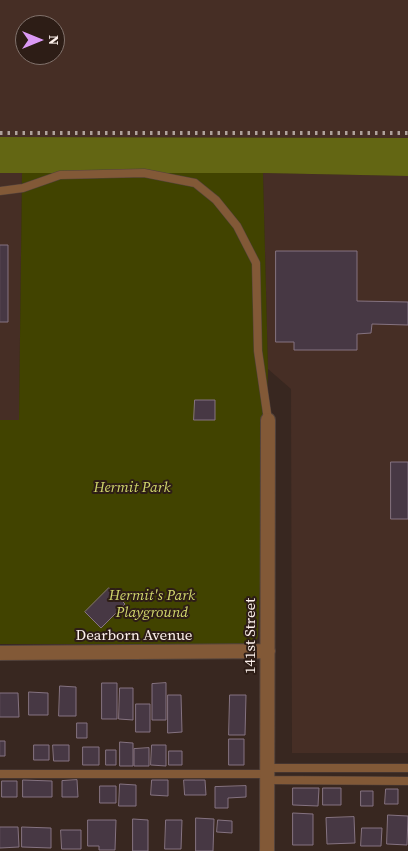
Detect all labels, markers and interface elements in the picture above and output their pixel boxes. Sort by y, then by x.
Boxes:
north arrow [15,15,65,65]
text: N [44,35,64,45]
park label: Hermit Park [93,479,171,497]
park label: Hermit's Park Playground [109,587,195,622]
street label: 141st Street [242,598,260,674]
street label: Dearborn Avenue [76,627,192,645]

